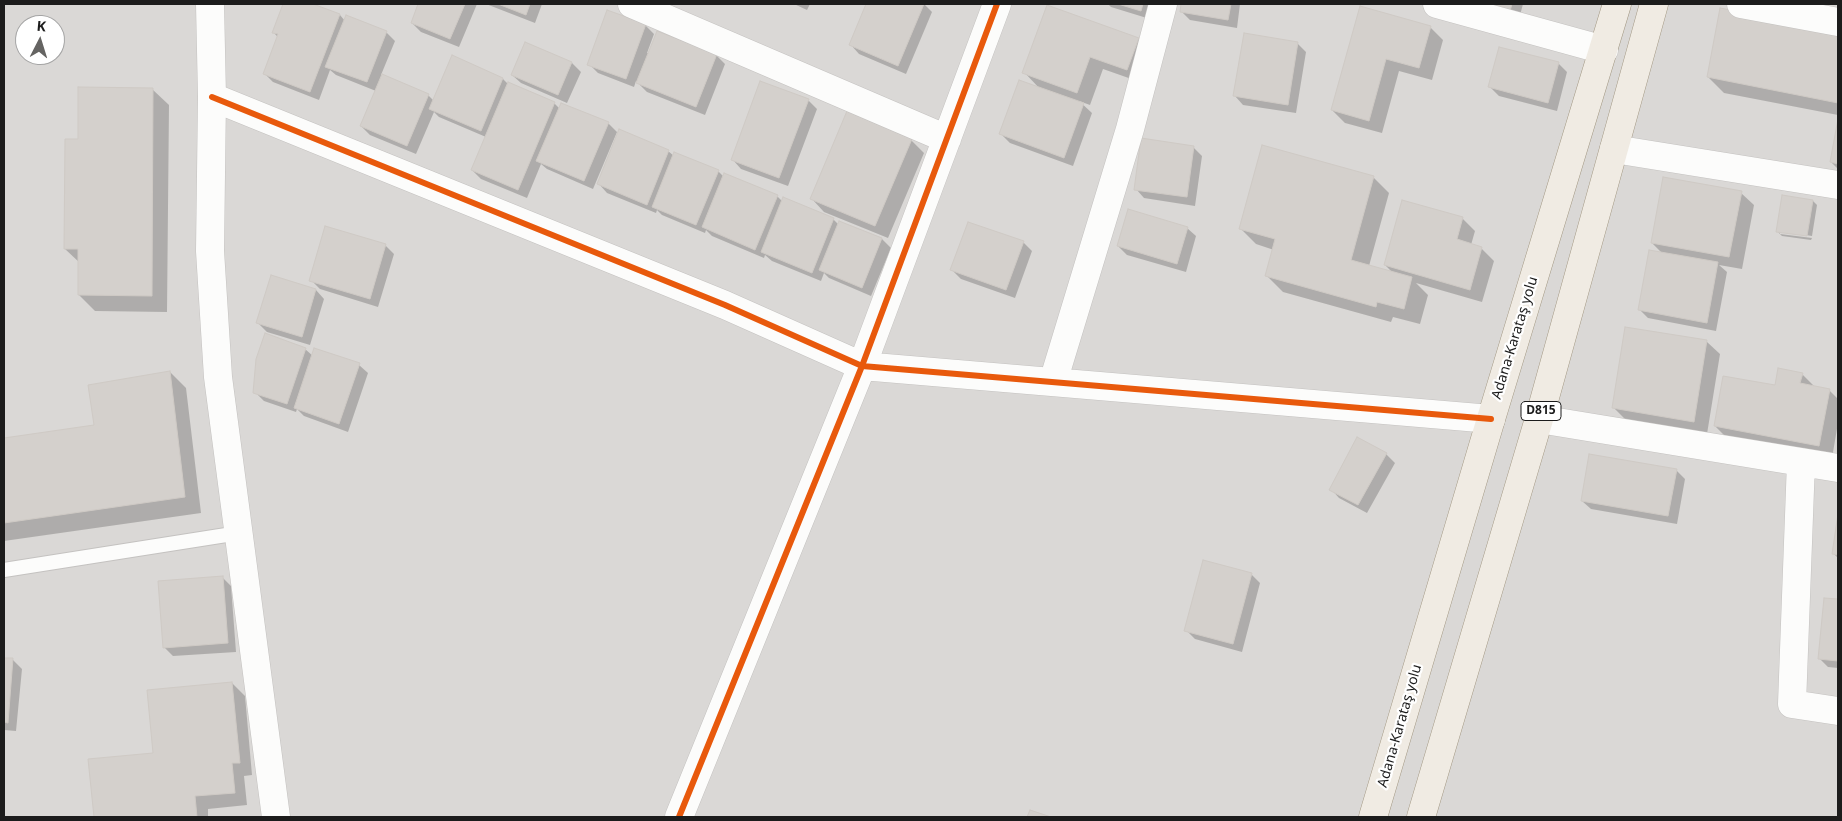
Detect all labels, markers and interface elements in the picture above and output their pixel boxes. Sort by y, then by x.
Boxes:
north arrow [15,15,65,65]
text: K [36,16,47,35]
street label: Adana-Karataş yolu [1488,275,1542,401]
road number: D815 [1521,402,1561,421]
street label: Adana-Karataş yolu [1374,662,1426,790]

